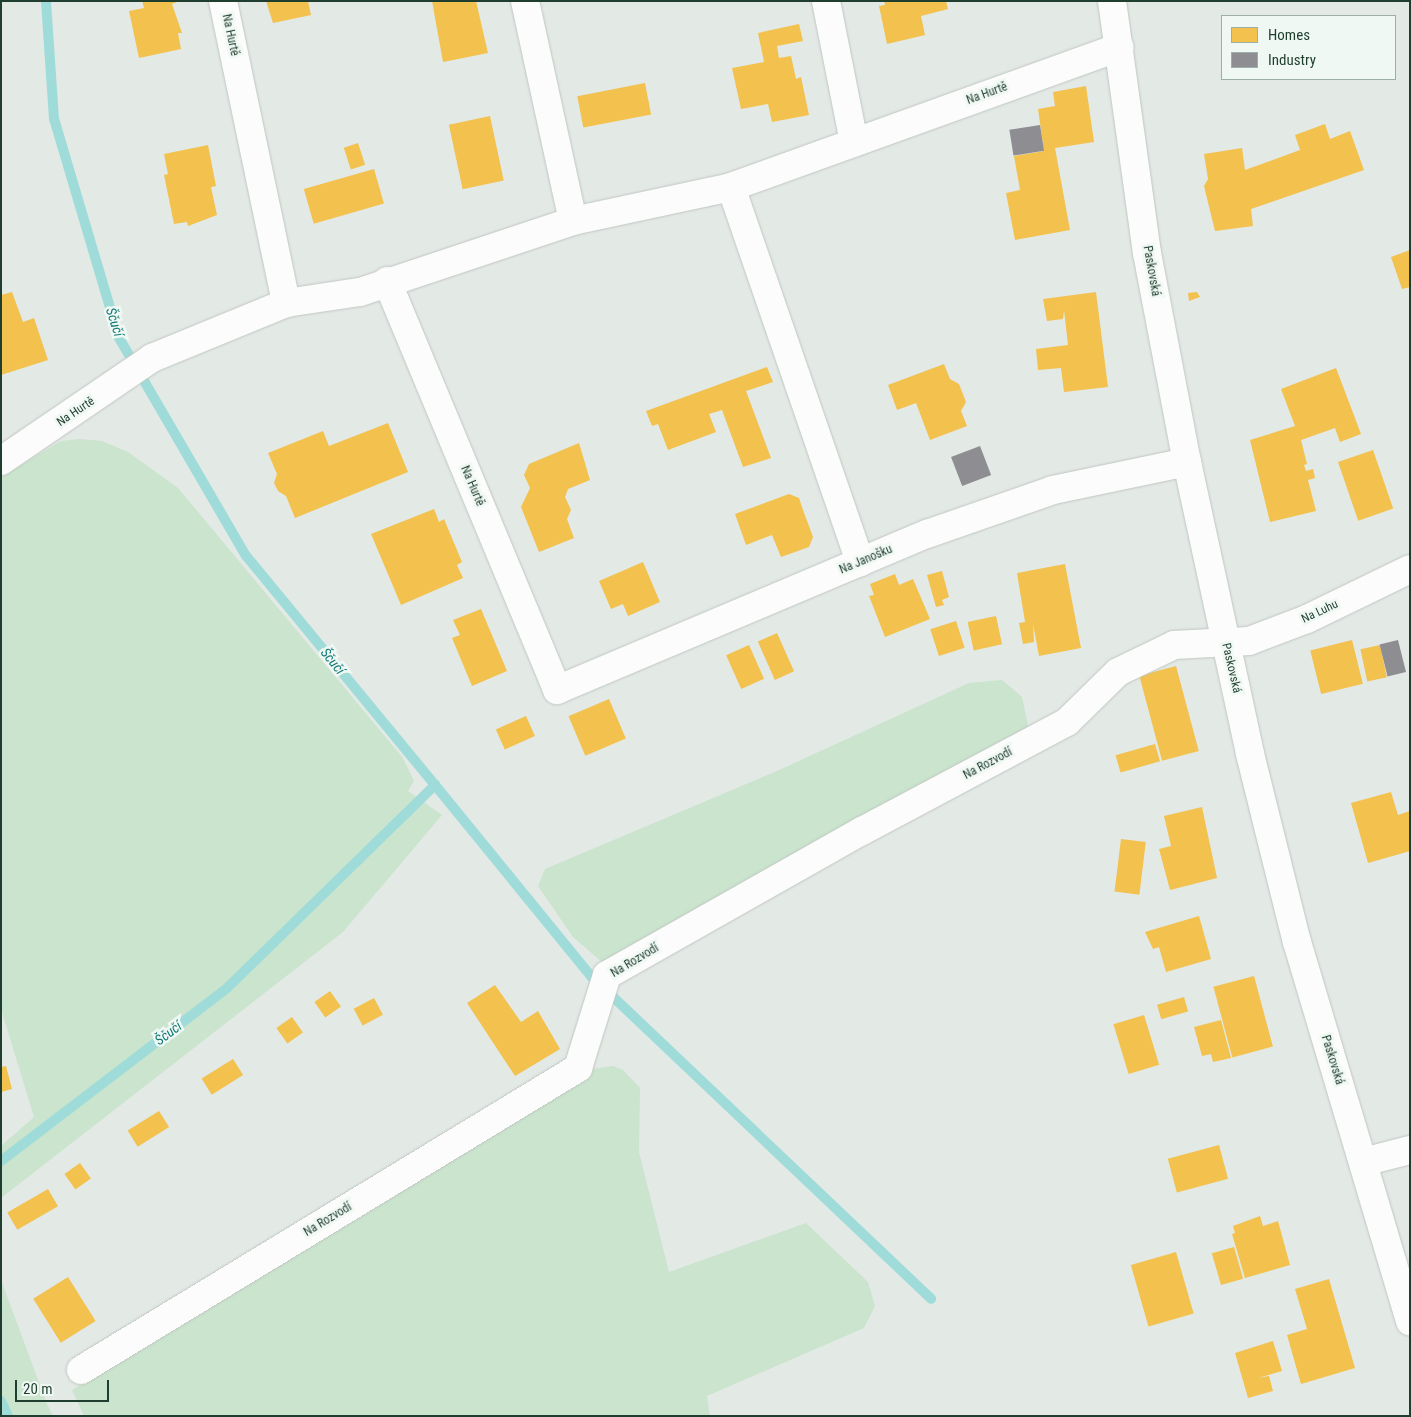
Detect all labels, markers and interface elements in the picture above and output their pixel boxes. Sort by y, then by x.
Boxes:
street label: Na Hurtě [219,13,241,57]
legend [1221,15,1396,80]
text: Homes [1268,26,1310,44]
text: Industry [1268,51,1316,69]
street label: Na Hurtě [965,80,1009,108]
street label: Paskovská [1139,245,1163,297]
water label: Ščučí [102,305,128,339]
street label: Na Hurtě [54,394,98,430]
street label: Na Hurtě [457,464,487,508]
street label: Na Janošku [837,542,895,578]
street label: Na Luhu [1299,597,1341,627]
street label: Paskovská [1218,642,1244,694]
water label: Ščučí [317,644,349,678]
street label: Na Rozvodí [961,745,1015,783]
street label: Na Rozvodí [608,941,662,981]
water label: Ščučí [151,1017,185,1049]
street label: Paskovská [1318,1034,1346,1086]
street label: Na Rozvodí [301,1200,355,1240]
scale bar [18,1370,111,1402]
text: 20 m [23,1380,53,1398]

